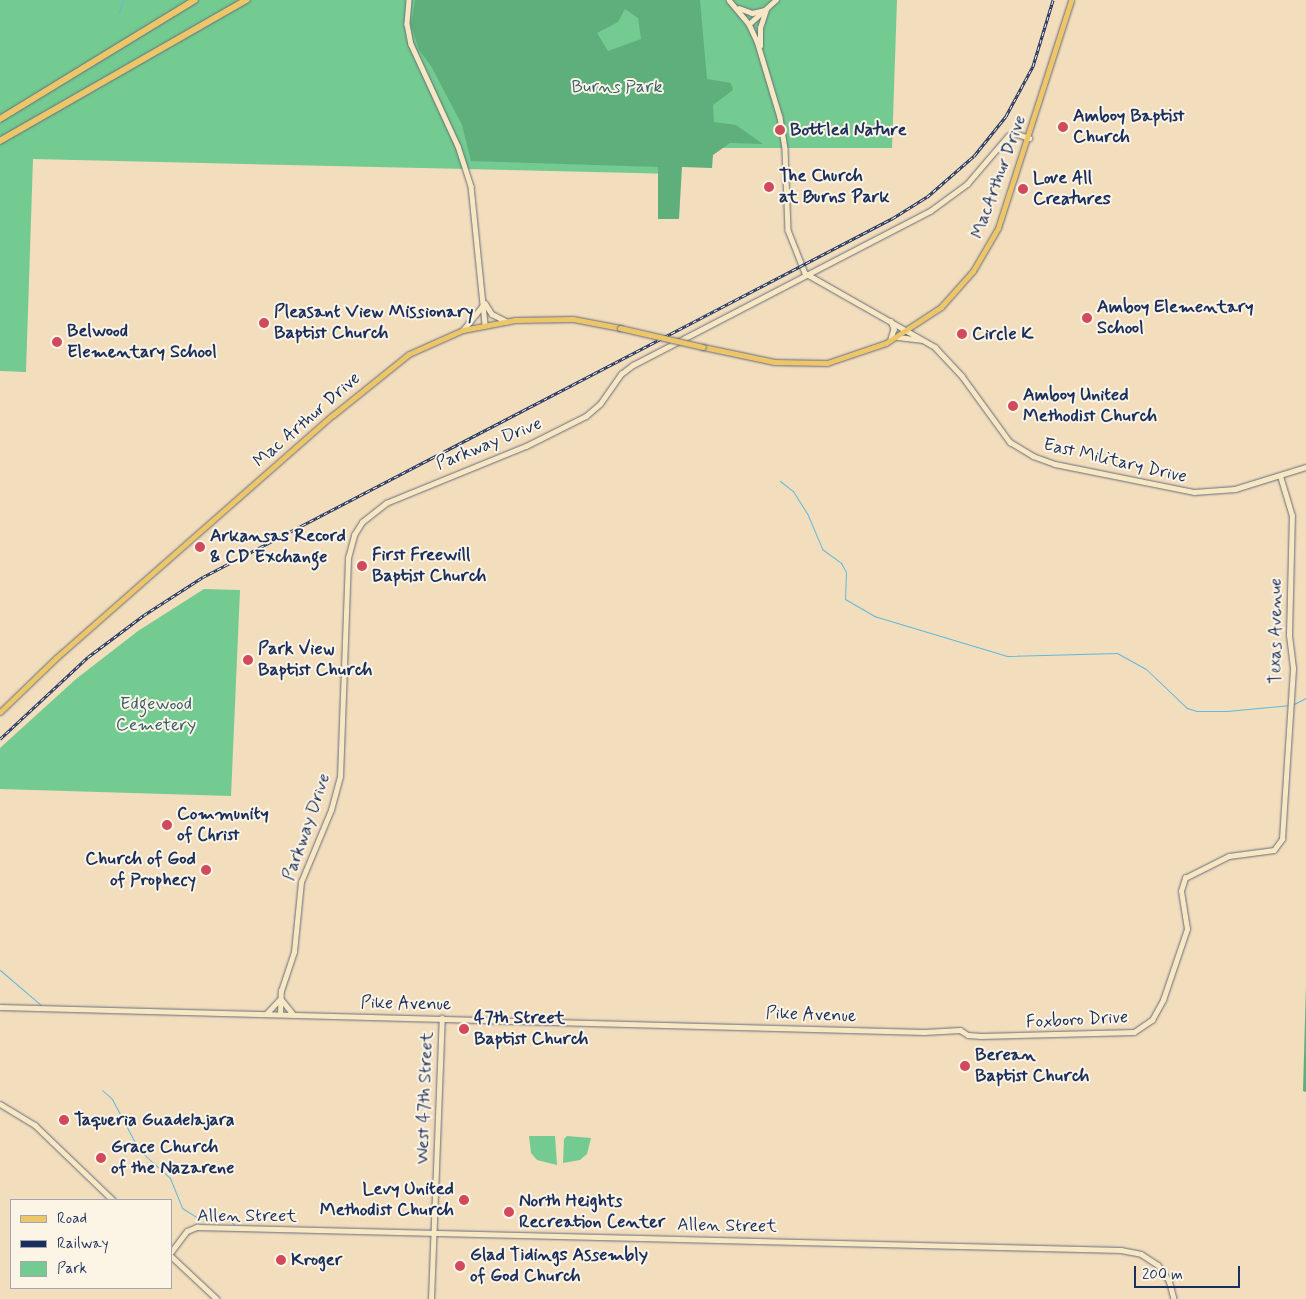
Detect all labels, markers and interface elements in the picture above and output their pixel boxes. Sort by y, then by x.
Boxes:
park label: Burns Park [572,76,662,98]
place label: Amboy Baptist Church [1073,106,1183,148]
street label: MacArthur Drive [967,113,1031,241]
place label: Bottled Nature [790,119,908,141]
marker: Amboy Baptist Church [1057,121,1069,133]
marker: Bottled Nature [774,124,786,136]
place label: The Church at Burns Park [779,166,893,208]
place label: Love All Creatures [1033,168,1111,210]
marker: The Church at Burns Park [763,181,775,193]
marker: Love All Creatures [1017,183,1029,195]
place label: Amboy Elementary School [1097,297,1252,340]
place label: Pleasant View Missionary Baptist Church [274,302,466,344]
marker: Amboy Elementary School [1081,312,1093,324]
marker: Pleasant View Missionary Baptist Church [258,317,270,329]
place label: Belwood Elementary School [67,321,217,364]
place label: Circle K [972,323,1034,345]
marker: Circle K [956,328,968,340]
marker: Belwood Elementary School [51,336,63,348]
street label: Mac Arthur Drive [250,368,364,472]
place label: Amboy United Methodist Church [1023,385,1157,428]
marker: Amboy United Methodist Church [1007,400,1019,412]
street label: Parkway Drive [434,413,544,475]
street label: East Military Drive [1041,434,1189,488]
place label: Arkansas Record & CD Exchange [210,526,345,568]
marker: Arkansas Record & CD Exchange [194,541,206,553]
place label: First Freewill Baptist Church [372,545,486,588]
marker: First Freewill Baptist Church [356,560,368,572]
street label: Texas Avenue [1265,579,1287,683]
place label: Park View Baptist Church [258,639,372,682]
marker: Park View Baptist Church [242,654,254,666]
park label: Edgewood Cemetery [116,694,196,736]
street label: Parkway Drive [279,771,335,883]
place label: Community of Christ [177,804,269,846]
marker: Community of Christ [161,819,173,831]
place label: Church of God of Prophecy [85,849,196,892]
marker: Church of God of Prophecy [200,864,212,876]
street label: Pike Avenue [359,992,453,1016]
street label: Pike Avenue [764,1003,858,1027]
street label: Foxboro Drive [1025,1007,1129,1033]
place label: 47th Street Baptist Church [474,1008,588,1050]
marker: 47th Street Baptist Church [458,1023,470,1035]
street label: West 47th Street [412,1031,438,1165]
place label: Berean Baptist Church [975,1045,1089,1088]
marker: Berean Baptist Church [959,1060,971,1072]
place label: Taqueria Guadelajara [74,1109,233,1131]
marker: Taqueria Guadelajara [58,1114,70,1126]
place label: Grace Church of the Nazarene [111,1137,234,1180]
marker: Grace Church of the Nazarene [95,1152,107,1164]
place label: Levy United Methodist Church [320,1179,454,1222]
place label: North Heights Recreation Center [519,1191,662,1234]
marker: Levy United Methodist Church [458,1194,470,1206]
legend [10,1199,172,1289]
street label: Allen Street [197,1205,297,1227]
marker: North Heights Recreation Center [503,1206,515,1218]
text: Road [57,1209,87,1229]
street label: Allen Street [677,1214,777,1238]
text: Railway [57,1234,109,1254]
place label: Glad Tidings Assembly of God Church [470,1245,647,1288]
place label: Kroger [291,1249,342,1271]
marker: Kroger [275,1254,287,1266]
scale bar [1136,1256,1242,1288]
text: Park [57,1259,87,1279]
marker: Glad Tidings Assembly of God Church [454,1260,466,1272]
text: 200 m [1142,1265,1183,1285]

